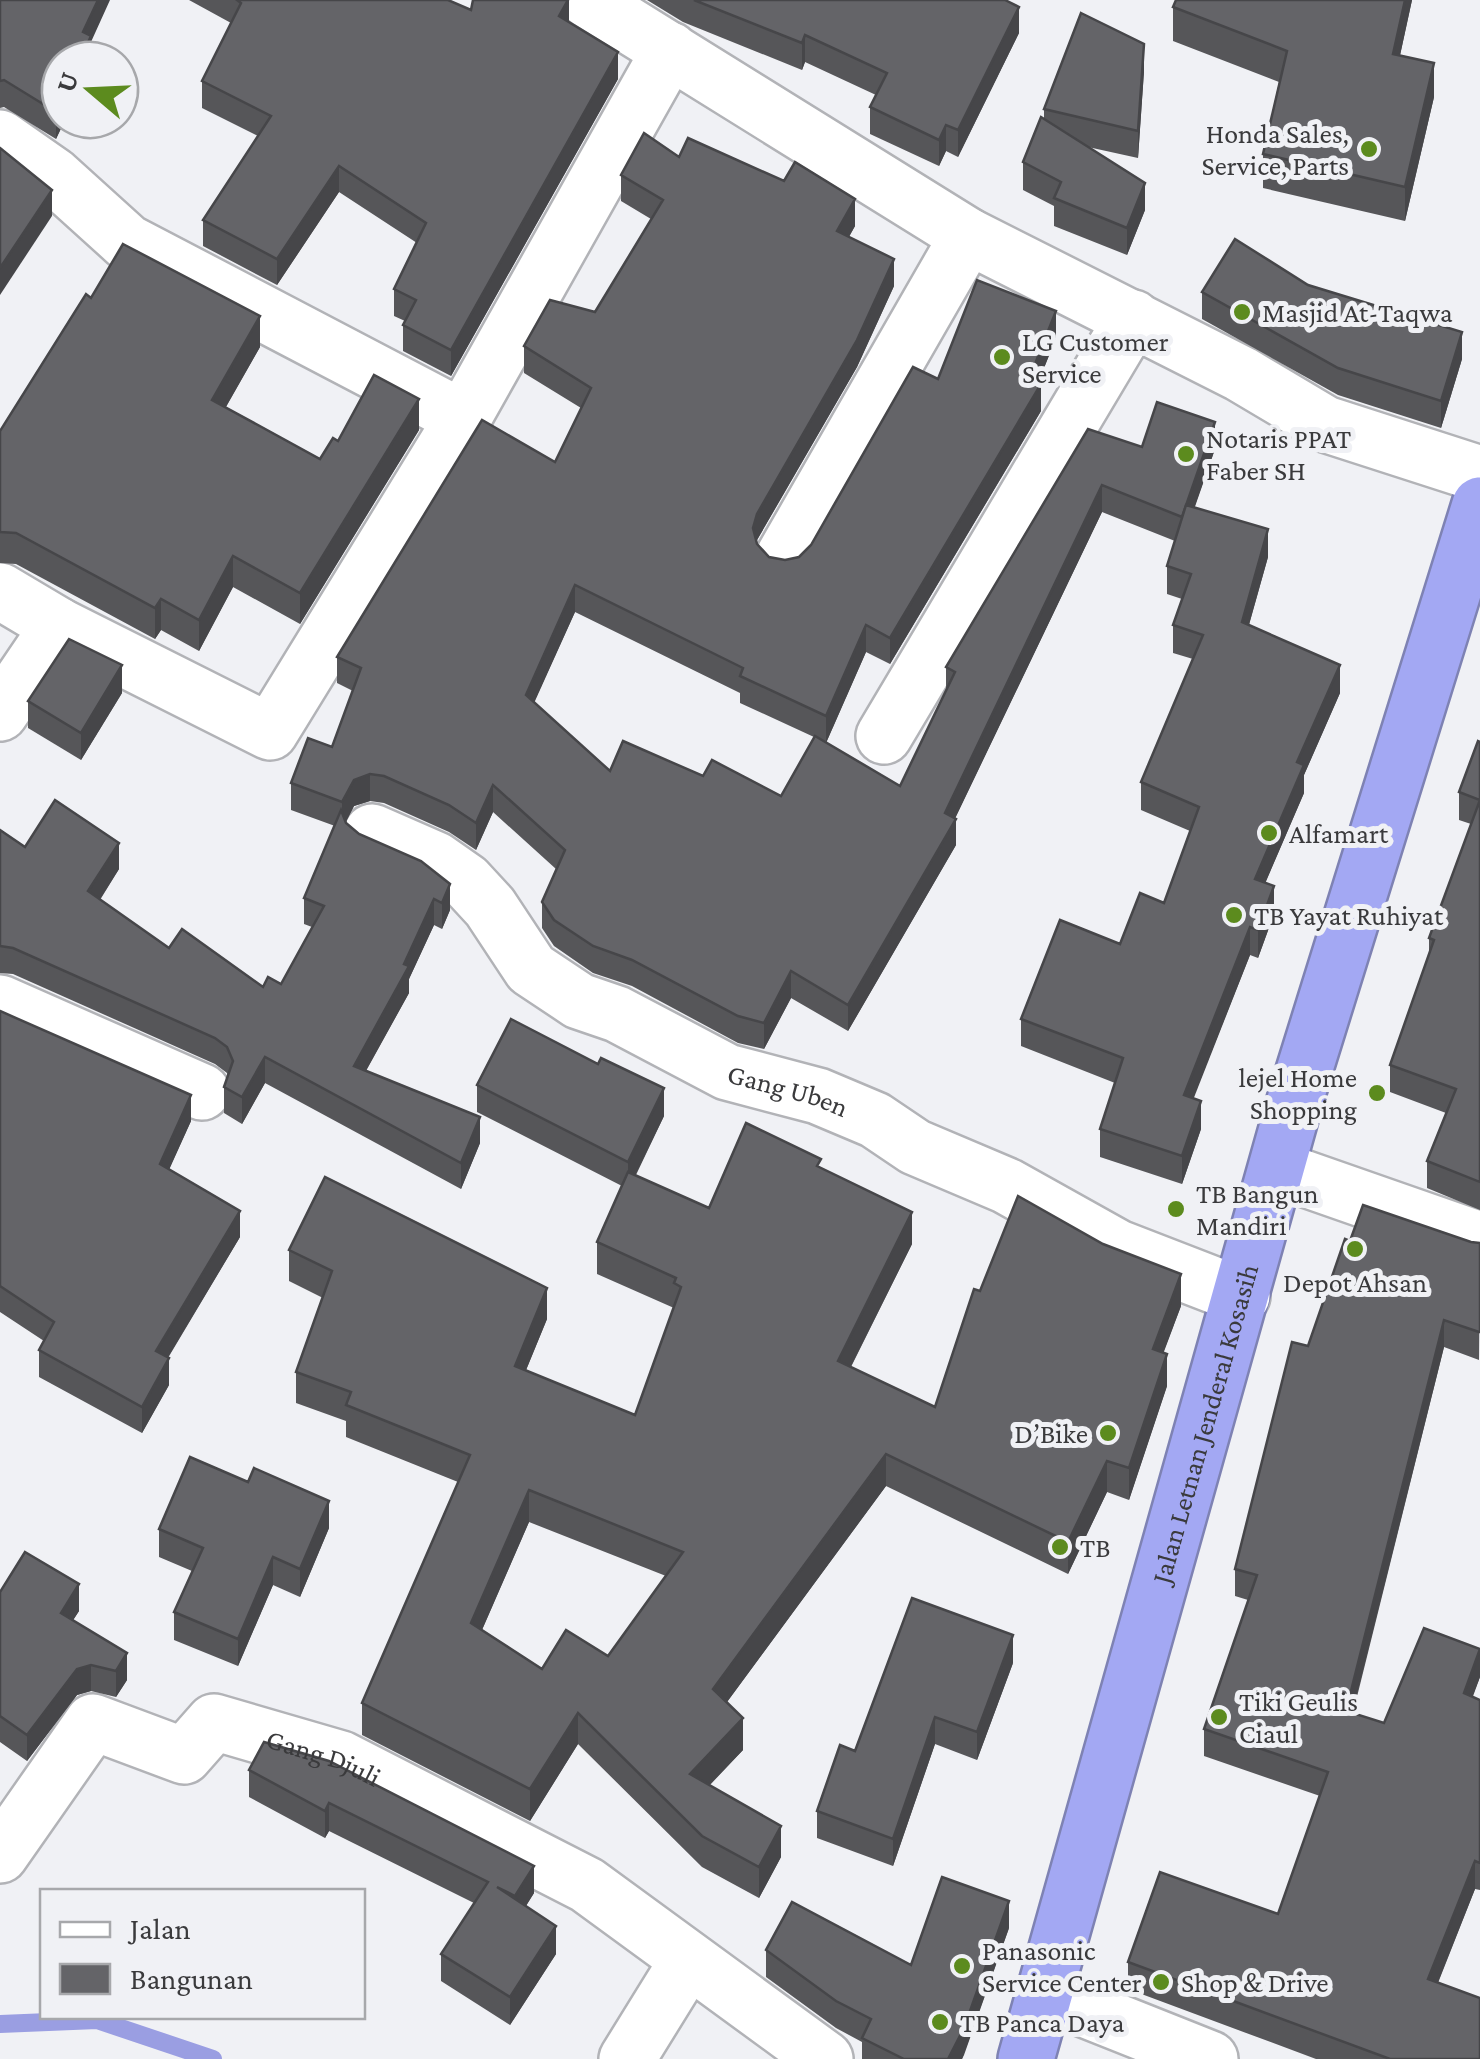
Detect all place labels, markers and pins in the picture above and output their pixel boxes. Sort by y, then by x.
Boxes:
place label: Honda Sales, Service, Parts [1201,118,1349,181]
marker: Honda Sales, Service, Parts [1358,138,1380,160]
place label: Masjid At-Taqwa [1262,297,1453,328]
marker: Masjid At-Taqwa [1231,301,1253,323]
place label: LG Customer Service [1022,326,1169,389]
marker: LG Customer Service [991,346,1013,368]
place label: Notaris PPAT Faber SH [1206,423,1351,486]
marker: Notaris PPAT Faber SH [1175,443,1197,465]
place label: Alfamart [1289,818,1389,849]
marker: Alfamart [1258,822,1280,844]
place label: TB Yayat Ruhiyat [1254,900,1444,931]
marker: TB Yayat Ruhiyat [1223,904,1245,926]
place label: lejel Home Shopping [1238,1062,1357,1125]
marker: lejel Home Shopping [1366,1082,1388,1104]
place label: TB Bangun Mandiri [1196,1178,1319,1241]
marker: TB Bangun Mandiri [1165,1198,1187,1220]
marker: Depot Ahsan [1344,1238,1366,1260]
place label: Depot Ahsan [1283,1267,1427,1298]
place label: D’Bike [1014,1418,1088,1449]
marker: D’Bike [1097,1422,1119,1444]
place label: TB [1080,1532,1111,1563]
marker: TB [1049,1536,1071,1558]
place label: Tiki Geulis Ciaul [1239,1686,1358,1749]
marker: Tiki Geulis Ciaul [1208,1706,1230,1728]
place label: Panasonic Service Center [982,1935,1142,1998]
marker: Panasonic Service Center [951,1955,973,1977]
place label: Shop & Drive [1181,1967,1329,1998]
marker: Shop & Drive [1150,1971,1172,1993]
place label: TB Panca Daya [960,2007,1124,2038]
marker: TB Panca Daya [929,2011,951,2033]

